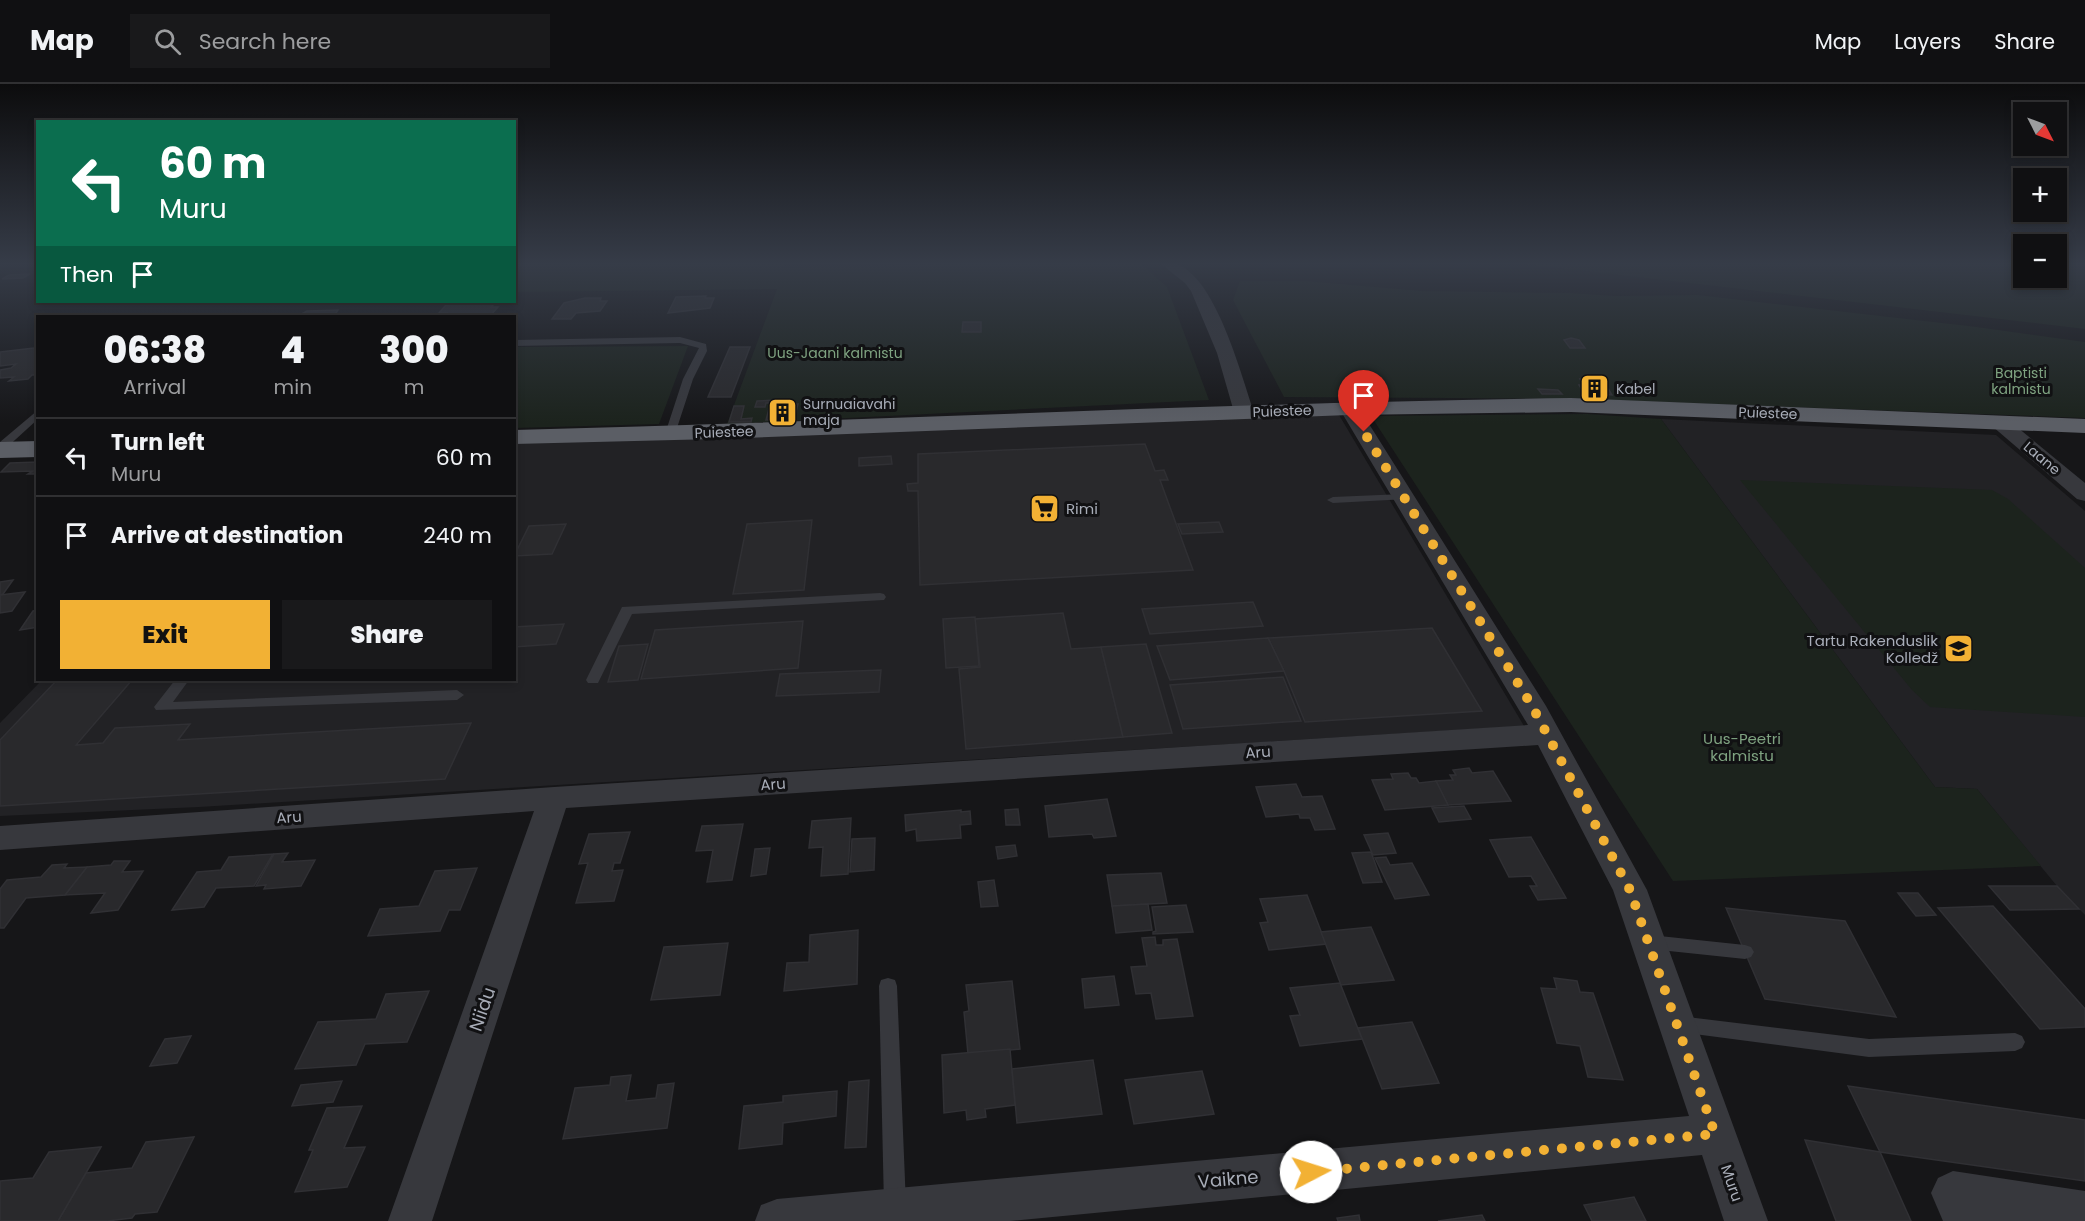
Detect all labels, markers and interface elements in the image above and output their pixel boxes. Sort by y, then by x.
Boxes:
search box [130,14,550,68]
text: Map [30,21,94,60]
icon: search [151,25,184,58]
text: Search here [199,26,331,57]
text: Map [1815,27,1861,56]
text: Layers [1894,27,1961,56]
text: Share [1994,27,2055,56]
north arrow [2013,102,2067,156]
map controls [2013,102,2067,288]
text: 60 m [159,134,267,193]
icon: left [60,144,138,222]
button: + [2013,168,2067,222]
text: Muru [159,190,227,227]
button: − [2013,234,2067,288]
icon: arrive [126,258,159,291]
text: Then [60,259,114,290]
text: 06:38 [103,325,206,376]
text: 4 [280,325,305,376]
text: 300 [379,325,449,376]
park label: Uus-Jaani kalmistu [767,343,903,363]
park label: Baptisti kalmistu [1991,363,2051,399]
pin [1338,370,1389,432]
text: Arrival [123,373,186,401]
text: min [274,373,312,401]
text: m [404,373,424,401]
building icon: Kabel [1579,373,1611,405]
icon: arrive [1347,379,1380,412]
place label: Kabel [1616,379,1655,399]
place label: Surnuaiavahi maja [803,394,895,430]
building icon: Surnuaiavahi maja [766,396,798,428]
street label: Puiestee [1252,400,1312,422]
street label: Puiestee [1738,402,1798,424]
street label: Puiestee [694,421,754,443]
text: Turn left [111,427,205,458]
street label: Laane [2019,437,2065,480]
icon: left [60,441,93,474]
text: 60 m [436,442,492,473]
text: Muru [111,460,161,488]
supermarket icon: Rimi [1029,492,1061,524]
place label: Rimi [1066,498,1098,519]
icon: arrive [60,519,93,552]
text: Arrive at destination [111,520,343,551]
text: 240 m [423,520,492,551]
button: Exit [60,600,270,669]
button: Share [282,600,492,669]
place label: Tartu Rakenduslik Kolledž [1807,630,1938,668]
school or university icon: Tartu Rakenduslik Kolledž [1943,633,1975,665]
park label: Uus-Peetri kalmistu [1703,728,1781,766]
street label: Aru [1245,741,1271,763]
street label: Aru [760,773,786,795]
street label: Aru [276,806,302,828]
street label: Niidu [463,984,501,1034]
position arrow [1279,1140,1343,1204]
street label: Muru [1716,1162,1748,1204]
street label: Vaikne [1197,1164,1259,1194]

